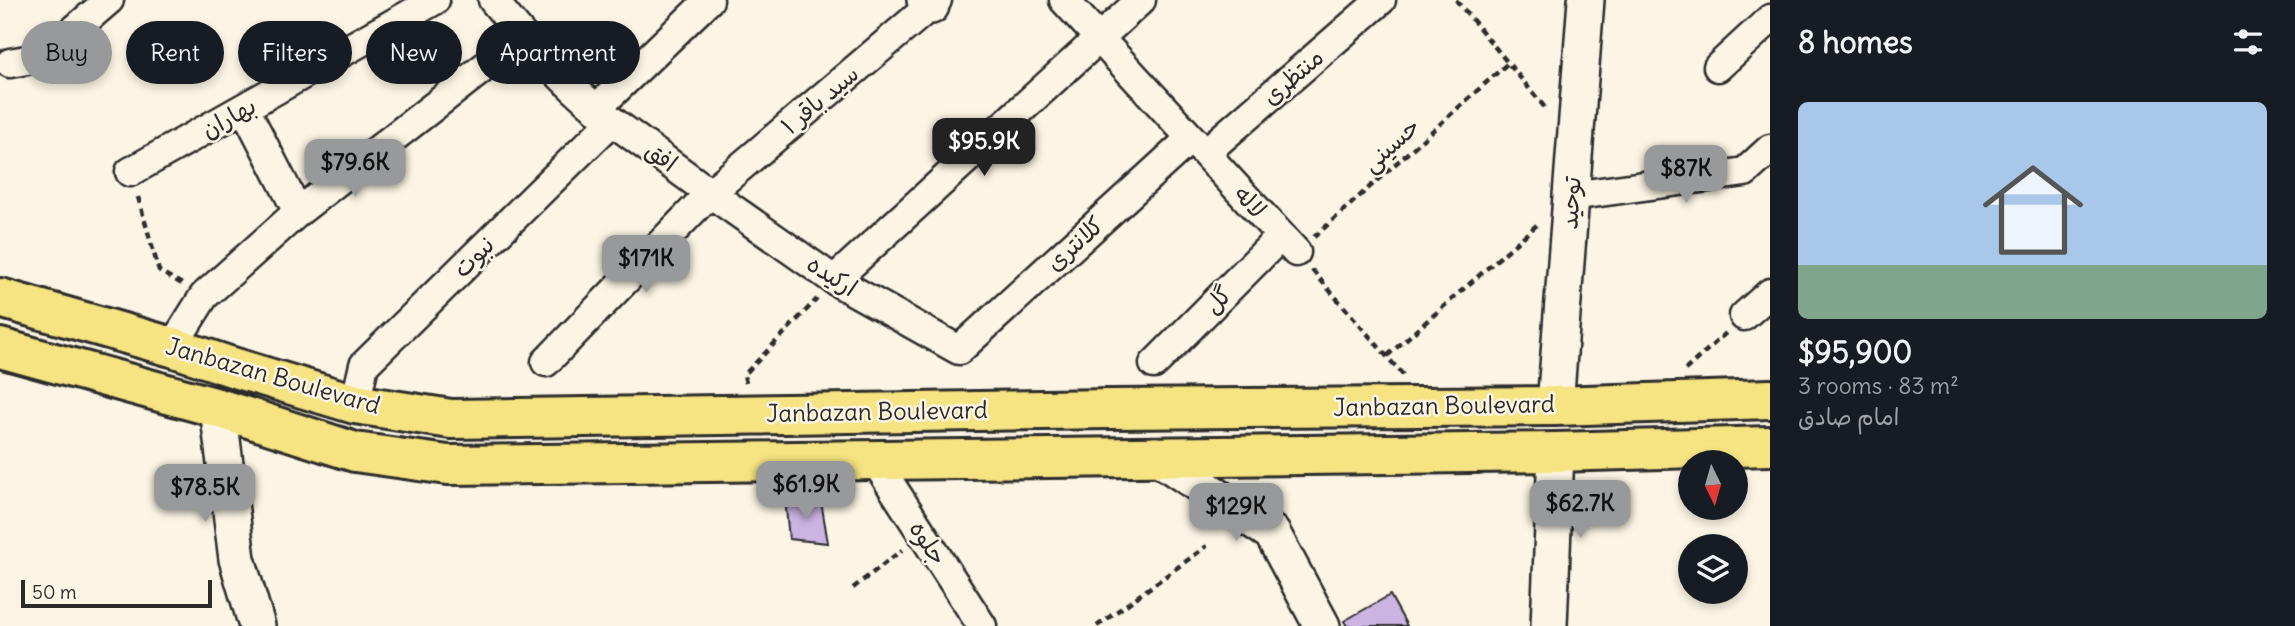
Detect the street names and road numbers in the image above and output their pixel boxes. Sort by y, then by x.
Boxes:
street label: منتظری [1255,41,1329,111]
street label: سید باقر ۱ [774,58,864,140]
street label: بهاران [196,90,261,144]
street label: حسینی [1355,111,1426,179]
street label: افق [640,135,684,178]
street label: توحید [1553,174,1588,231]
street label: لاله [1228,179,1273,224]
street label: کلانتری [1039,210,1109,277]
street label: نبوت [446,229,501,284]
street label: ارکیده [802,248,863,302]
street label: گل [1197,279,1238,320]
street label: Janbazan Boulevard [163,330,384,420]
street label: Janbazan Boulevard [1333,388,1555,422]
street label: Janbazan Boulevard [766,394,988,428]
street label: جلوه [902,515,954,571]

